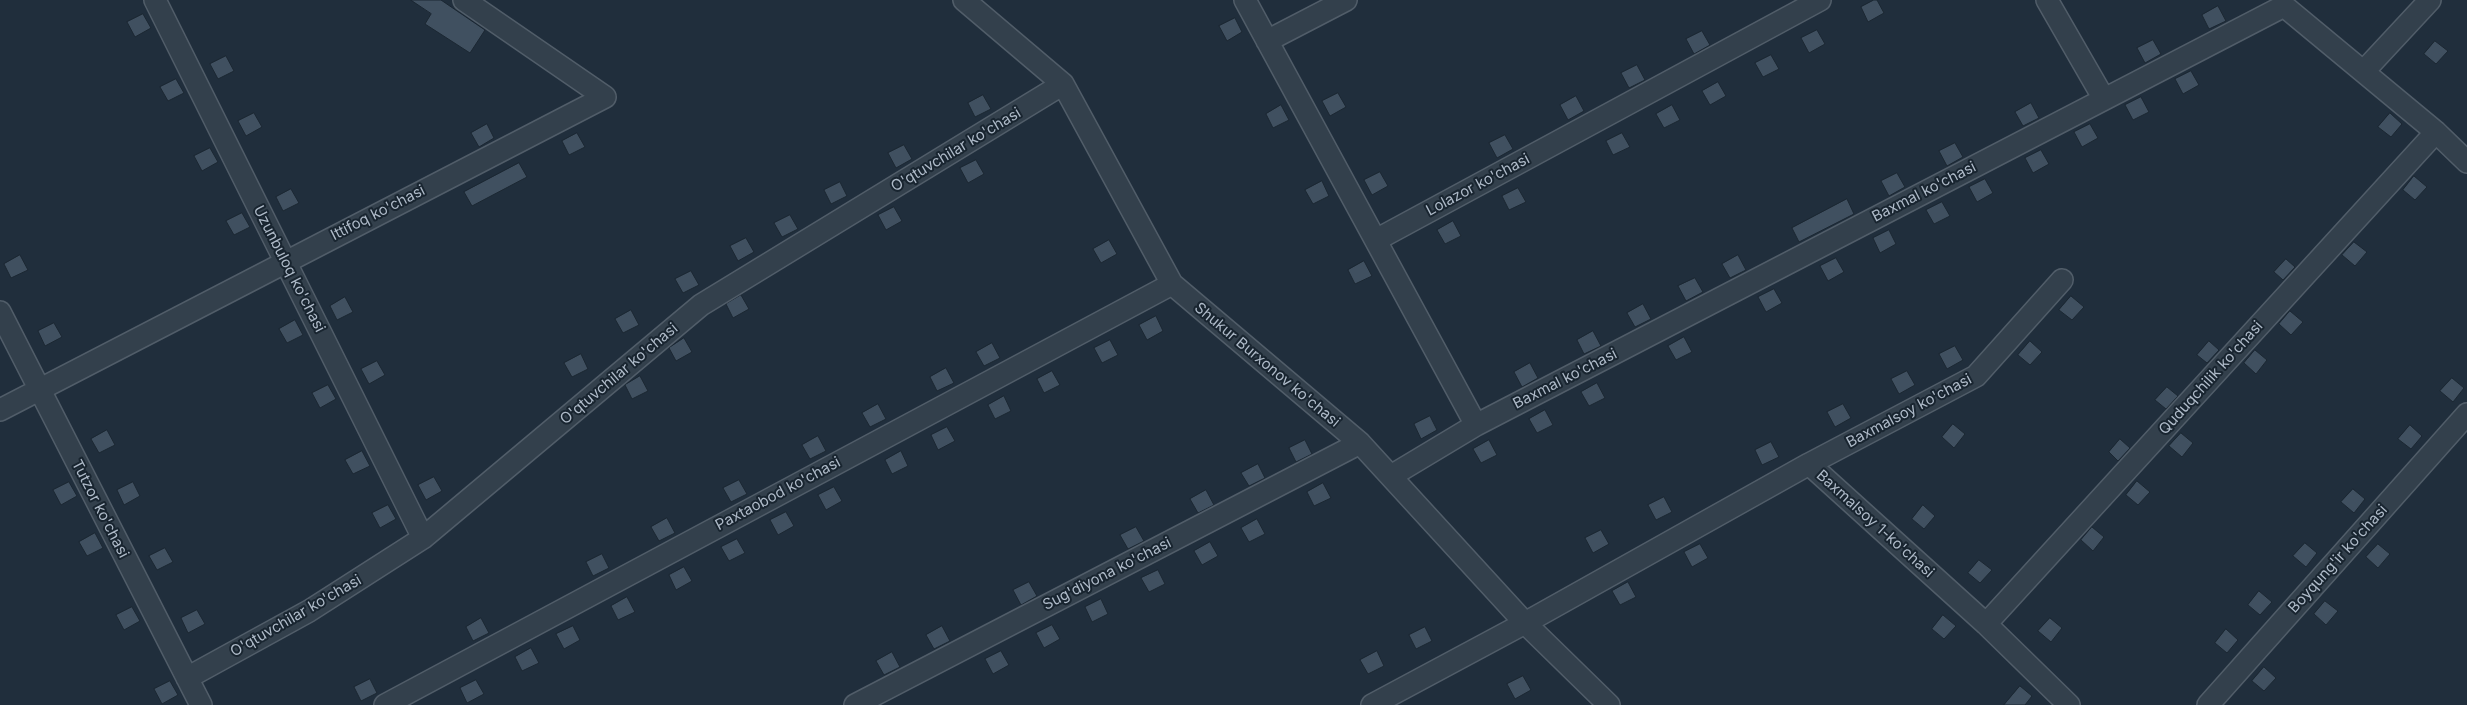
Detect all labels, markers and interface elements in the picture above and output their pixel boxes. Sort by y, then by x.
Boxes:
street label: O'qtuvchilar ko'chasi [888,104,1024,196]
street label: Lolazor ko'chasi [1423,150,1533,220]
street label: Baxmal ko'chasi [1869,158,1979,226]
street label: Ittifoq ko'chasi [328,182,428,244]
street label: Uzunbuloq ko'chasi [249,203,329,335]
street label: Shukur Burxonov ko'chasi [1191,299,1343,431]
street label: Quduqchilik ko'chasi [2155,317,2267,439]
street label: O'qtuvchilar ko'chasi [556,319,682,429]
street label: Baxmal ko'chasi [1510,345,1620,413]
street label: Baхmalsoy ko'chasi [1843,370,1975,452]
street label: Paxtaobod ko'chasi [712,453,844,535]
street label: Tutzor ko'chasi [68,457,132,561]
street label: Baxmalsoy 1-ko'chasi [1812,466,1938,582]
street label: Boyqung'ir ko'chasi [2285,501,2391,617]
street label: Sug'diyona ko'chasi [1040,534,1174,614]
street label: O'qtuvchilar ko'chasi [227,571,365,661]

